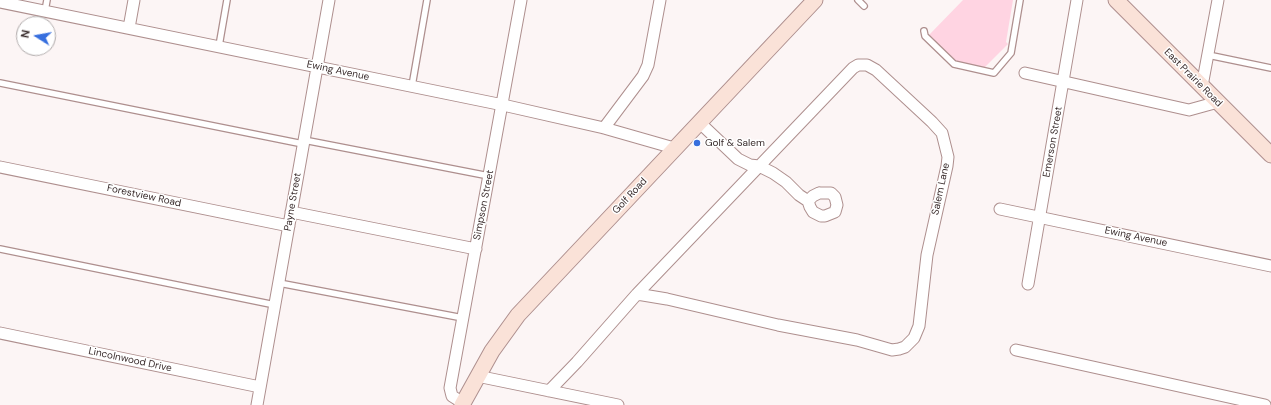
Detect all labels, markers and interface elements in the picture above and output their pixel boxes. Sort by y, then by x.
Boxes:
north arrow [16,16,56,56]
text: N [18,29,33,39]
street label: East Prairie Road [1161,46,1225,110]
street label: Ewing Avenue [306,59,370,83]
street label: Emerson Street [1041,106,1065,178]
place label: Golf & Salem [705,137,765,149]
marker: Golf & Salem [692,138,702,148]
street label: Salem Lane [930,162,952,216]
street label: Simpson Street [471,169,497,241]
street label: Payne Street [282,172,304,232]
street label: Golf Road [610,175,650,217]
street label: Forestview Road [106,182,182,210]
street label: Ewing Avenue [1104,225,1168,249]
street label: Lincolnwood Drive [87,345,173,375]

